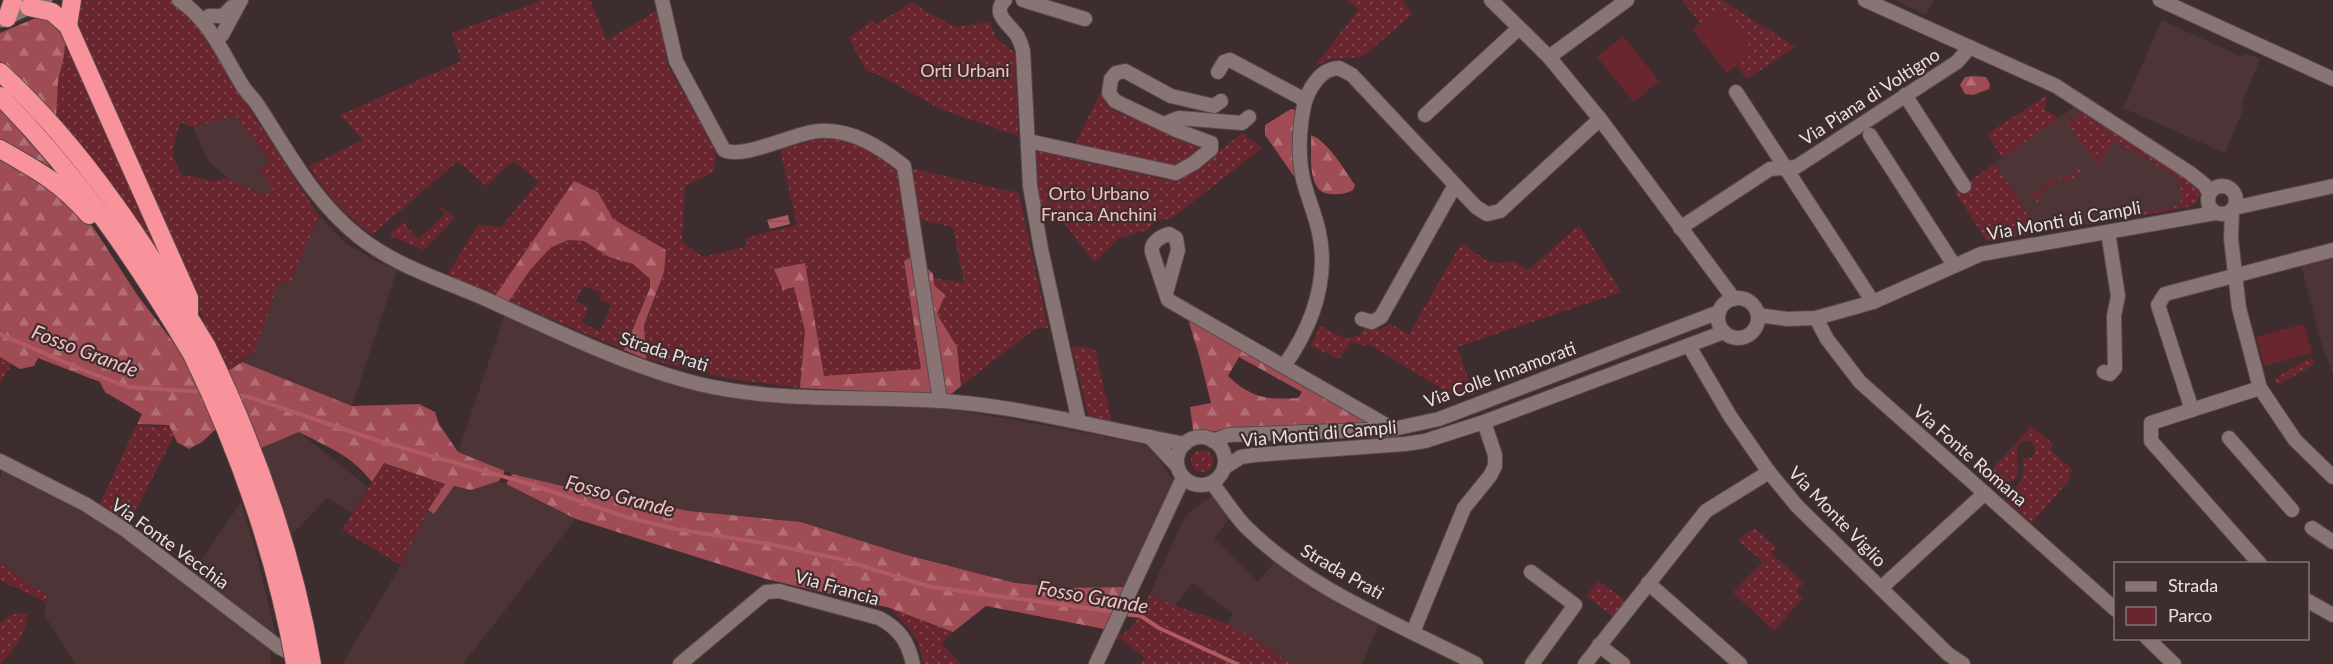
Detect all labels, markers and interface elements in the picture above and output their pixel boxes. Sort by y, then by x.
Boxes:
street label: Via Piana di Voltigno [1796,43,1943,150]
park label: Orti Urbani [920,59,1010,81]
park label: Orto Urbano Franca Anchini [1041,182,1157,225]
street label: Via Monti di Campli [1985,196,2142,244]
water label: Fosso Grande [29,319,142,381]
street label: Strada Prati [617,326,711,376]
street label: Via Colle Innamorati [1421,336,1579,412]
street label: Via Fonte Romana [1909,400,2032,511]
street label: Via Monti di Campli [1240,415,1397,451]
street label: Via Monte Viglio [1784,461,1891,571]
water label: Fosso Grande [563,469,677,521]
street label: Via Fonte Vecchia [107,493,234,593]
street label: Strada Prati [1297,539,1388,604]
legend [2114,562,2309,640]
street label: Via Francia [793,565,882,610]
water label: Fosso Grande [1036,574,1150,618]
text: Strada [2168,574,2218,596]
text: Parco [2168,604,2212,626]

